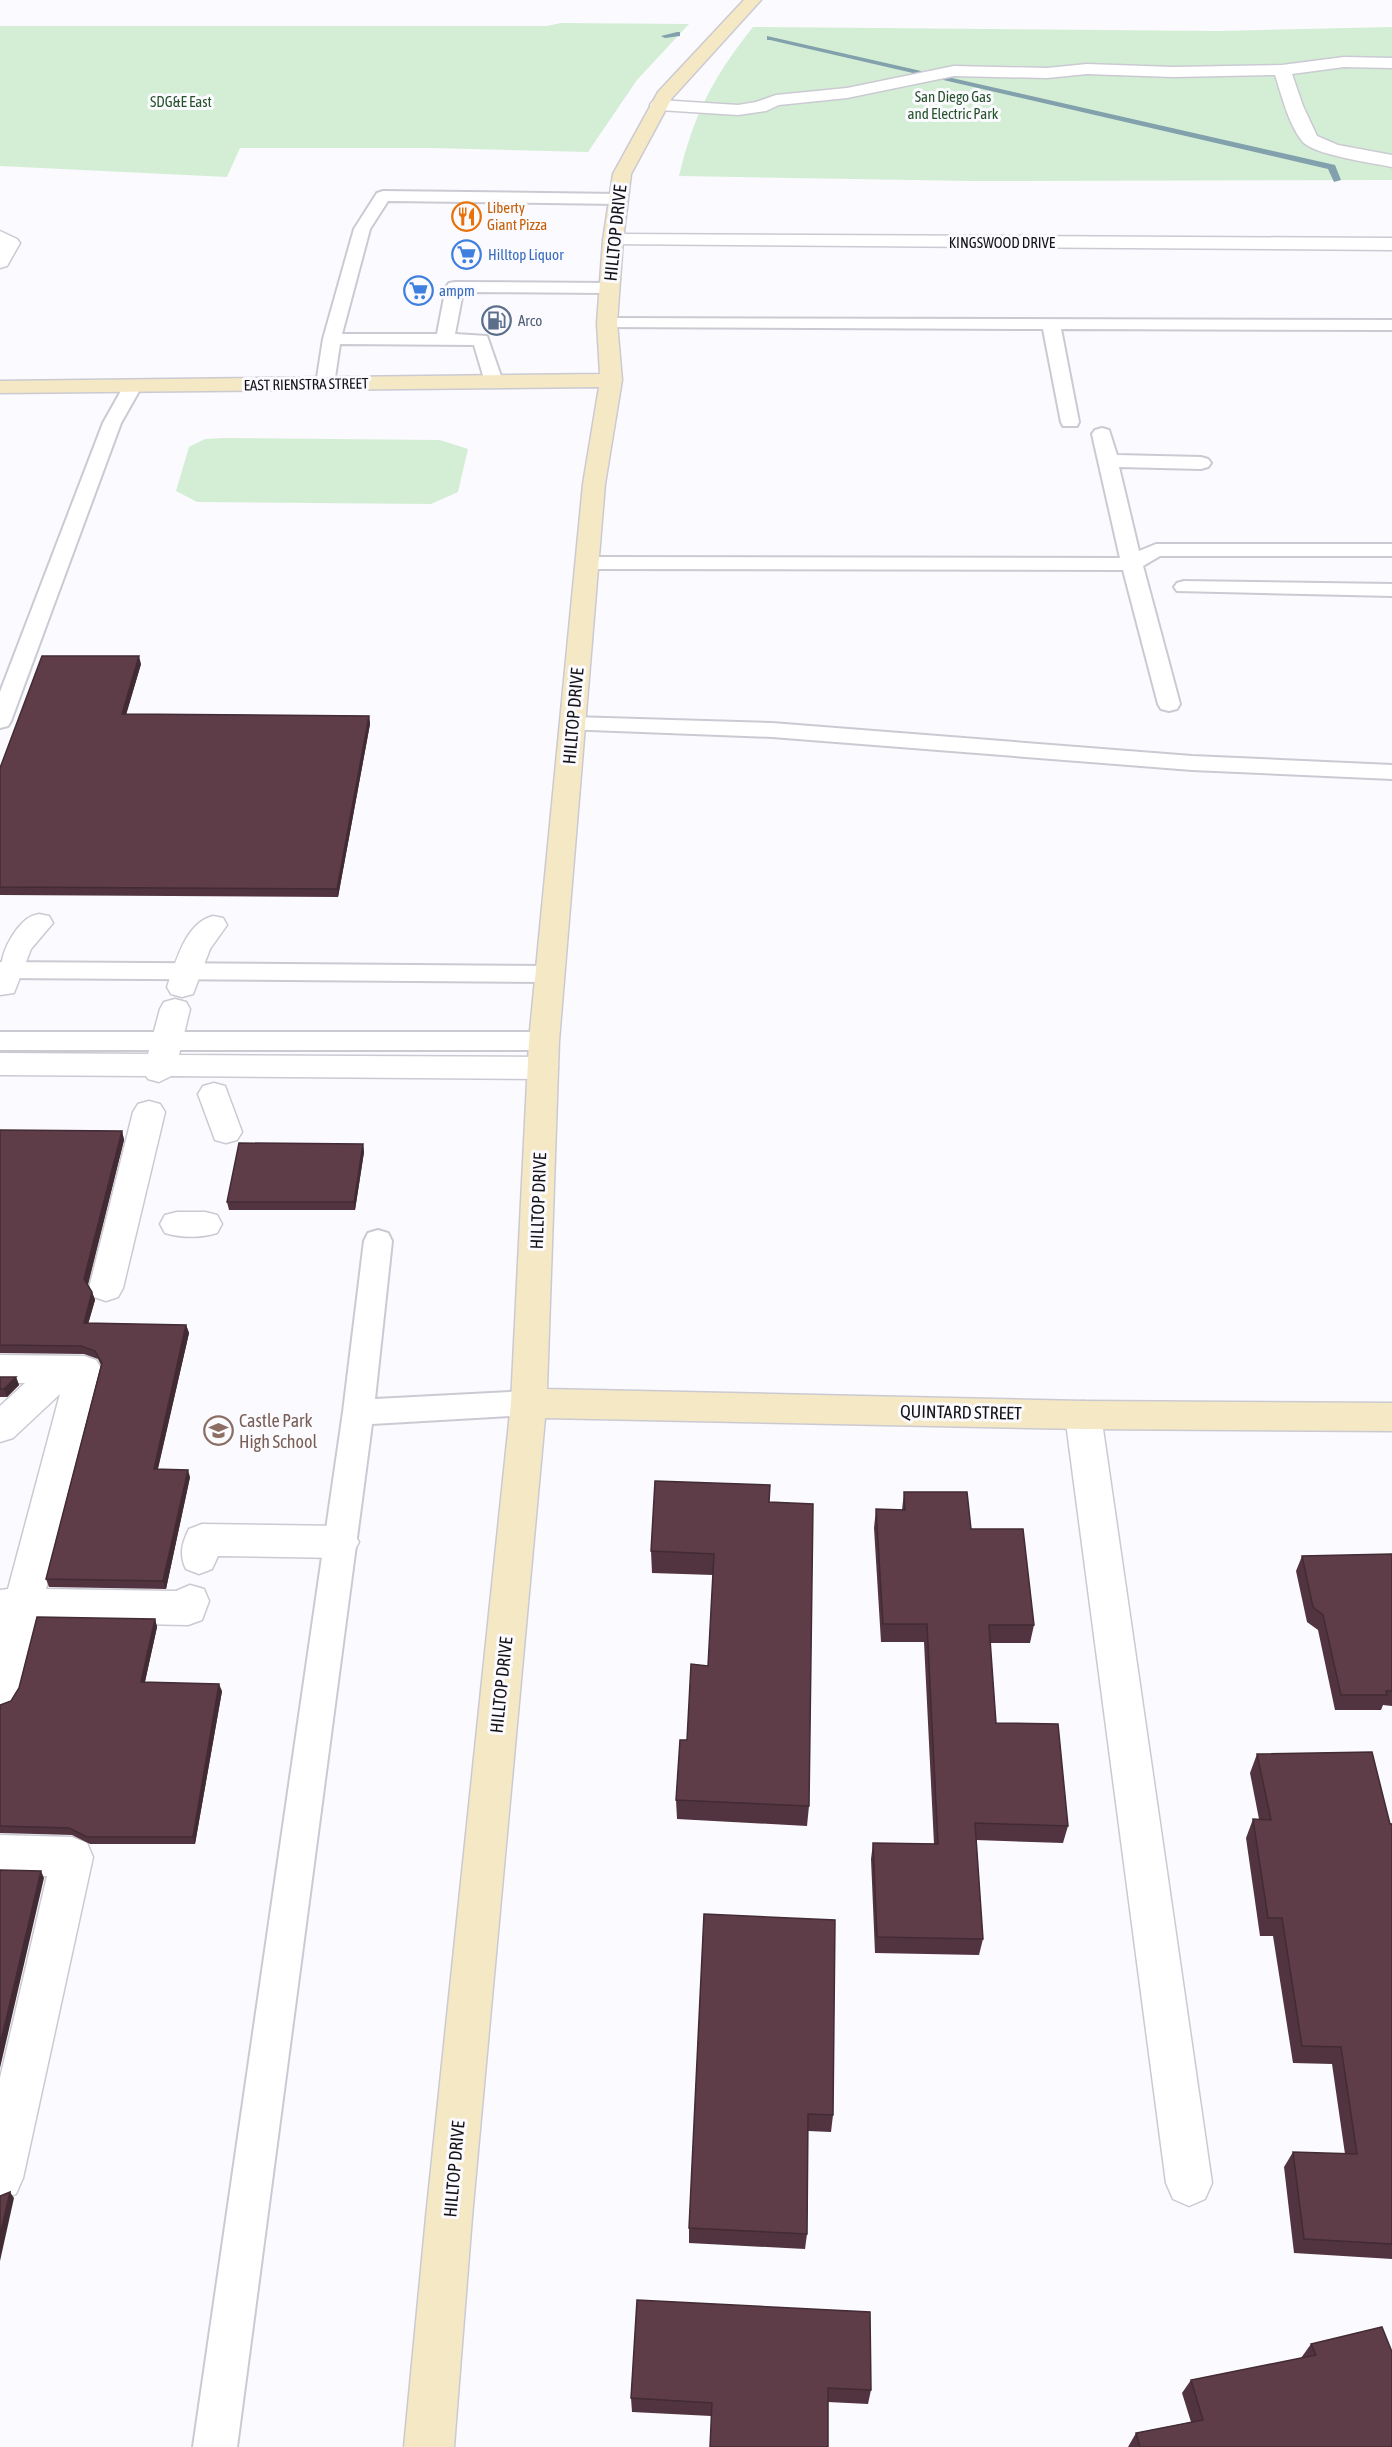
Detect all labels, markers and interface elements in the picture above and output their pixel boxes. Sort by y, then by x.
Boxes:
park label: San Diego Gas and Electric Park [908,88,999,122]
park label: SDG&E East [150,93,212,110]
street label: HILLTOP DRIVE [599,183,631,282]
place label: Liberty Giant Pizza [487,199,547,233]
restaurant icon: Liberty Giant Pizza [450,200,482,232]
street label: KINGSWOOD DRIVE [949,234,1056,251]
supermarket icon: Hilltop Liquor [451,238,483,270]
place label: Hilltop Liquor [488,246,564,263]
supermarket icon: ampm [402,274,434,306]
place label: ampm [439,282,475,299]
fuel station icon: Arco [481,304,513,336]
place label: Arco [518,312,542,329]
street label: EAST RIENSTRA STREET [243,374,369,394]
street label: HILLTOP DRIVE [558,667,588,765]
street label: HILLTOP DRIVE [526,1152,550,1250]
street label: QUINTARD STREET [900,1400,1022,1424]
place label: Castle Park High School [239,1410,317,1452]
school or university icon: Castle Park High School [202,1414,234,1446]
street label: HILLTOP DRIVE [485,1635,517,1734]
street label: HILLTOP DRIVE [439,2120,469,2218]

